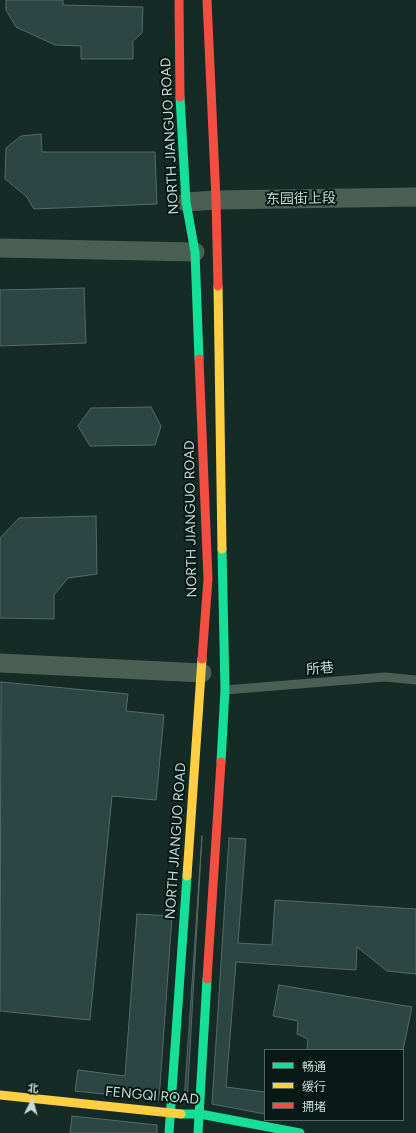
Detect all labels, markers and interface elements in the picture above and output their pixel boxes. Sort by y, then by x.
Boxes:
street label: NORTH JIANGUO ROAD [158,57,182,215]
street label: 东园街上段 [266,190,336,208]
street label: NORTH JIANGUO ROAD [181,440,201,598]
street label: 所巷 [305,659,335,679]
street label: NORTH JIANGUO ROAD [162,762,190,920]
legend [264,1049,404,1121]
text: 畅通 [302,1060,326,1074]
text: 缓行 [302,1080,326,1094]
north arrow [12,1081,52,1121]
text: 北 [27,1082,39,1096]
street label: FENGQI ROAD [104,1084,200,1108]
text: 拥堵 [302,1100,326,1114]

